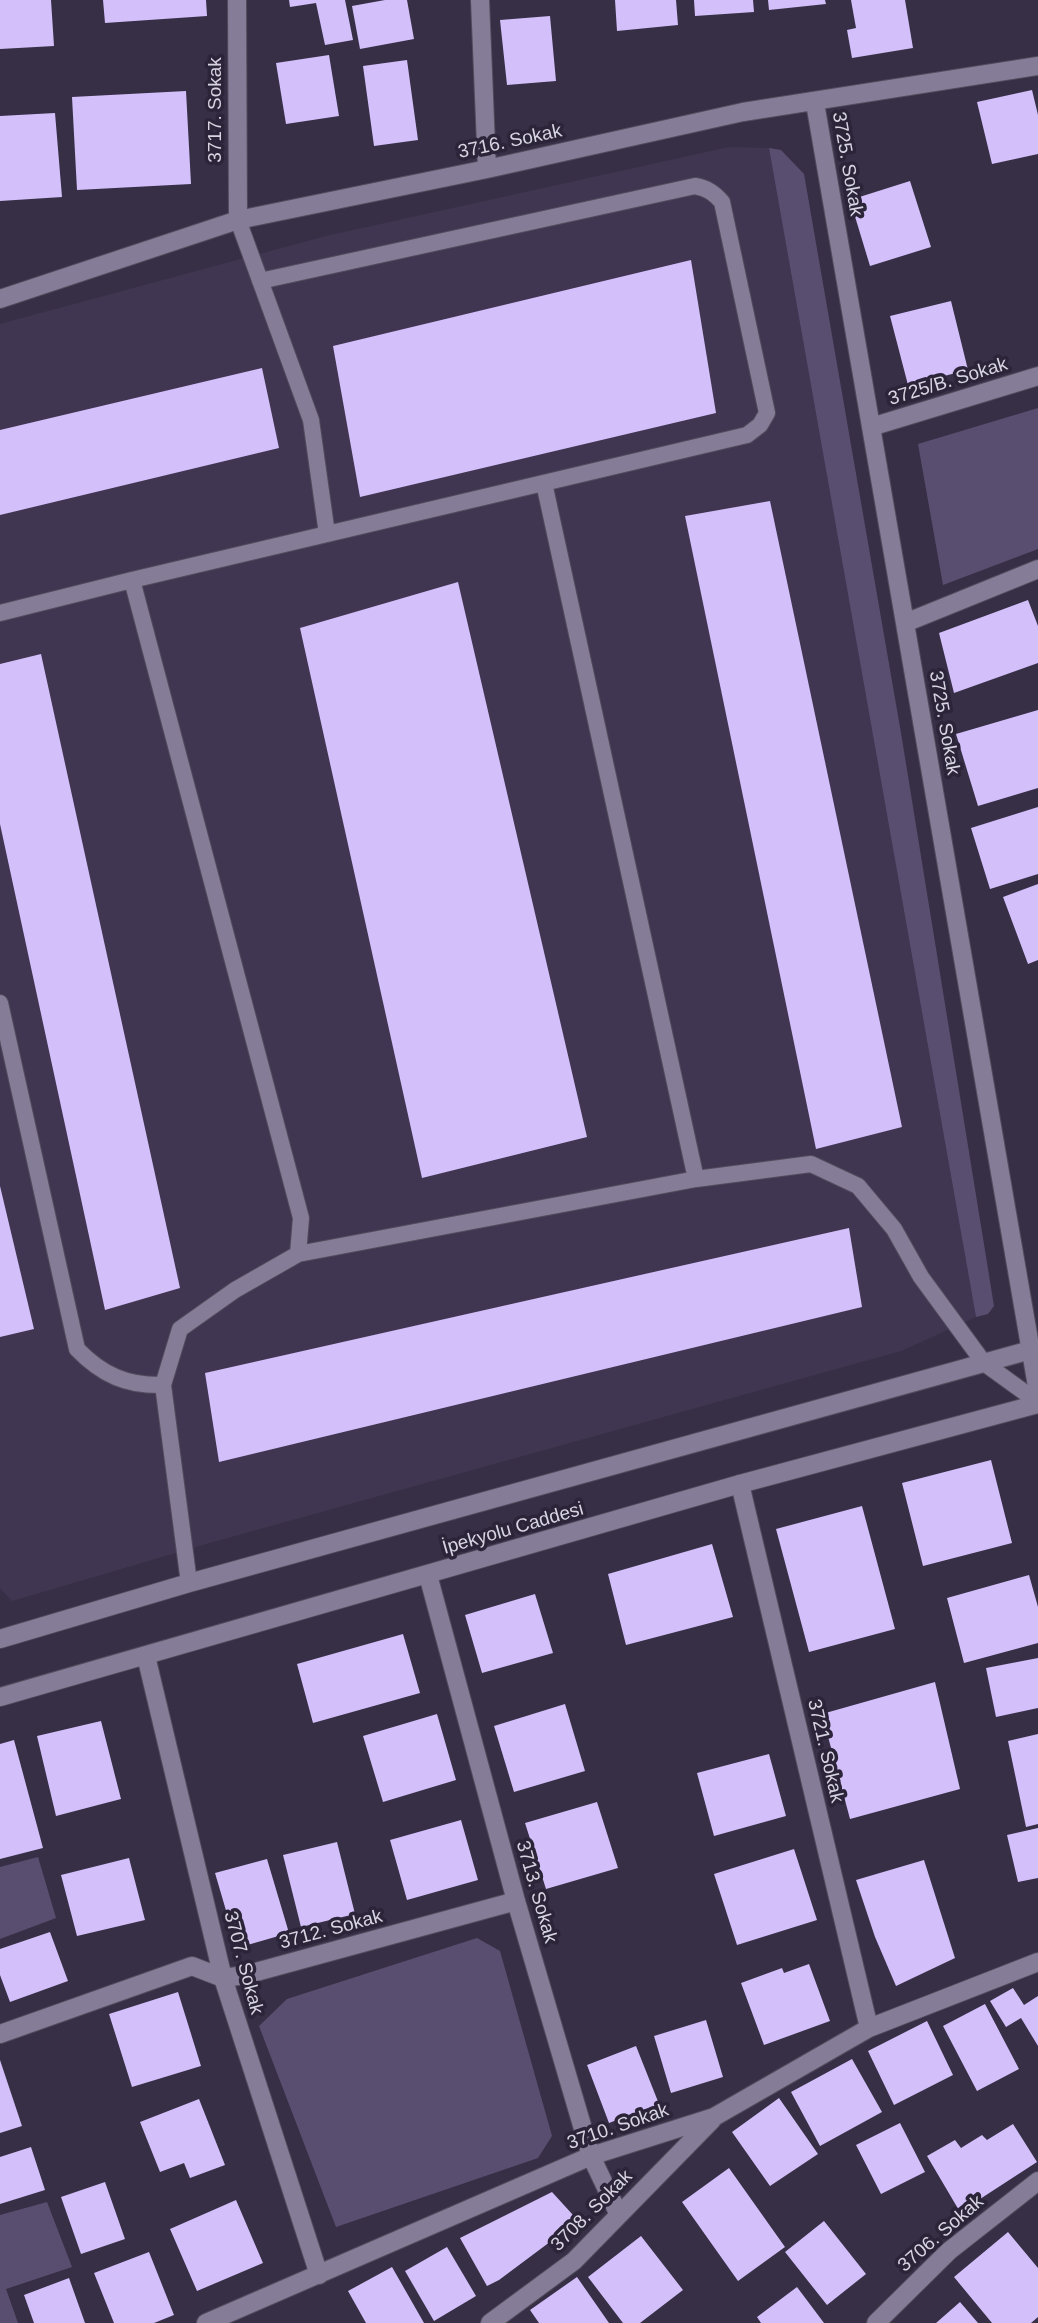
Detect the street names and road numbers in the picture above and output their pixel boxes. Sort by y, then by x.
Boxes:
street label: 3717. Sokak [205,57,227,163]
street label: 3725. Sokak [827,110,867,218]
street label: 3716. Sokak [456,120,564,164]
street label: 3725/B. Sokak [886,353,1010,411]
street label: 3725. Sokak [924,669,964,777]
street label: İpekyolu Caddesi [440,1498,586,1560]
street label: 3721. Sokak [802,1697,848,1805]
street label: 3713. Sokak [510,1838,562,1946]
street label: 3712. Sokak [277,1905,385,1955]
street label: 3707. Sokak [218,1909,268,2017]
street label: 3710. Sokak [564,2099,672,2155]
street label: 3708. Sokak [547,2166,637,2256]
street label: 3706. Sokak [894,2191,988,2277]

